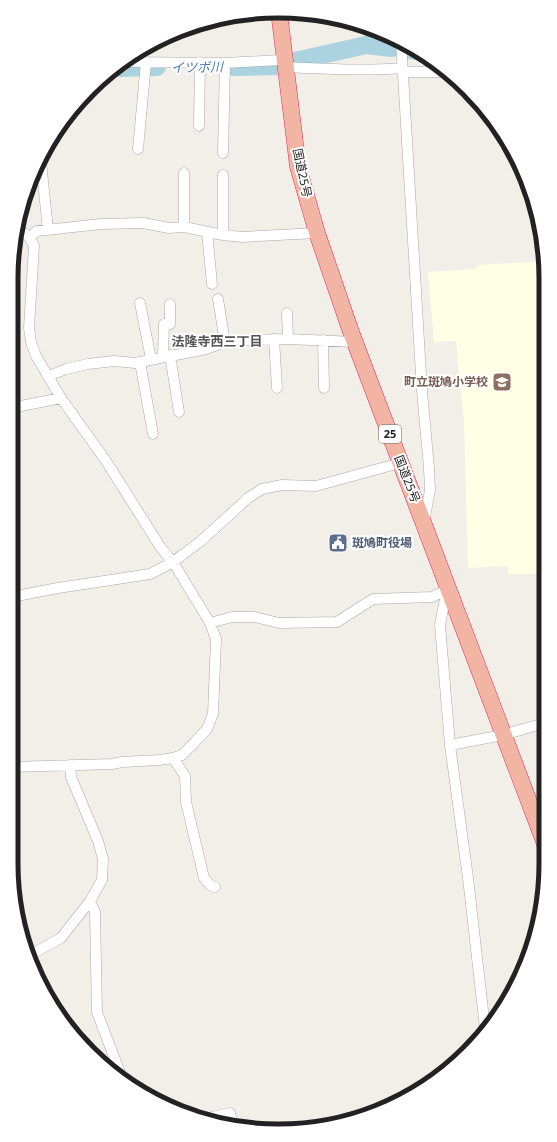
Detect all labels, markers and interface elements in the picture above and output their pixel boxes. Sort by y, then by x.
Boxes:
water label: イツボ川 [171,58,225,76]
street label: 国道25号 [289,147,316,199]
district label: 法隆寺西三丁目 [171,332,263,350]
school or university icon: 町立斑鳩小学校 [491,371,513,393]
place label: 町立斑鳩小学校 [404,373,488,390]
road number: 25 [379,425,401,443]
street label: 国道25号 [391,453,424,505]
public building icon: 斑鳩町役場 [327,532,349,554]
place label: 斑鳩町役場 [352,534,412,551]

